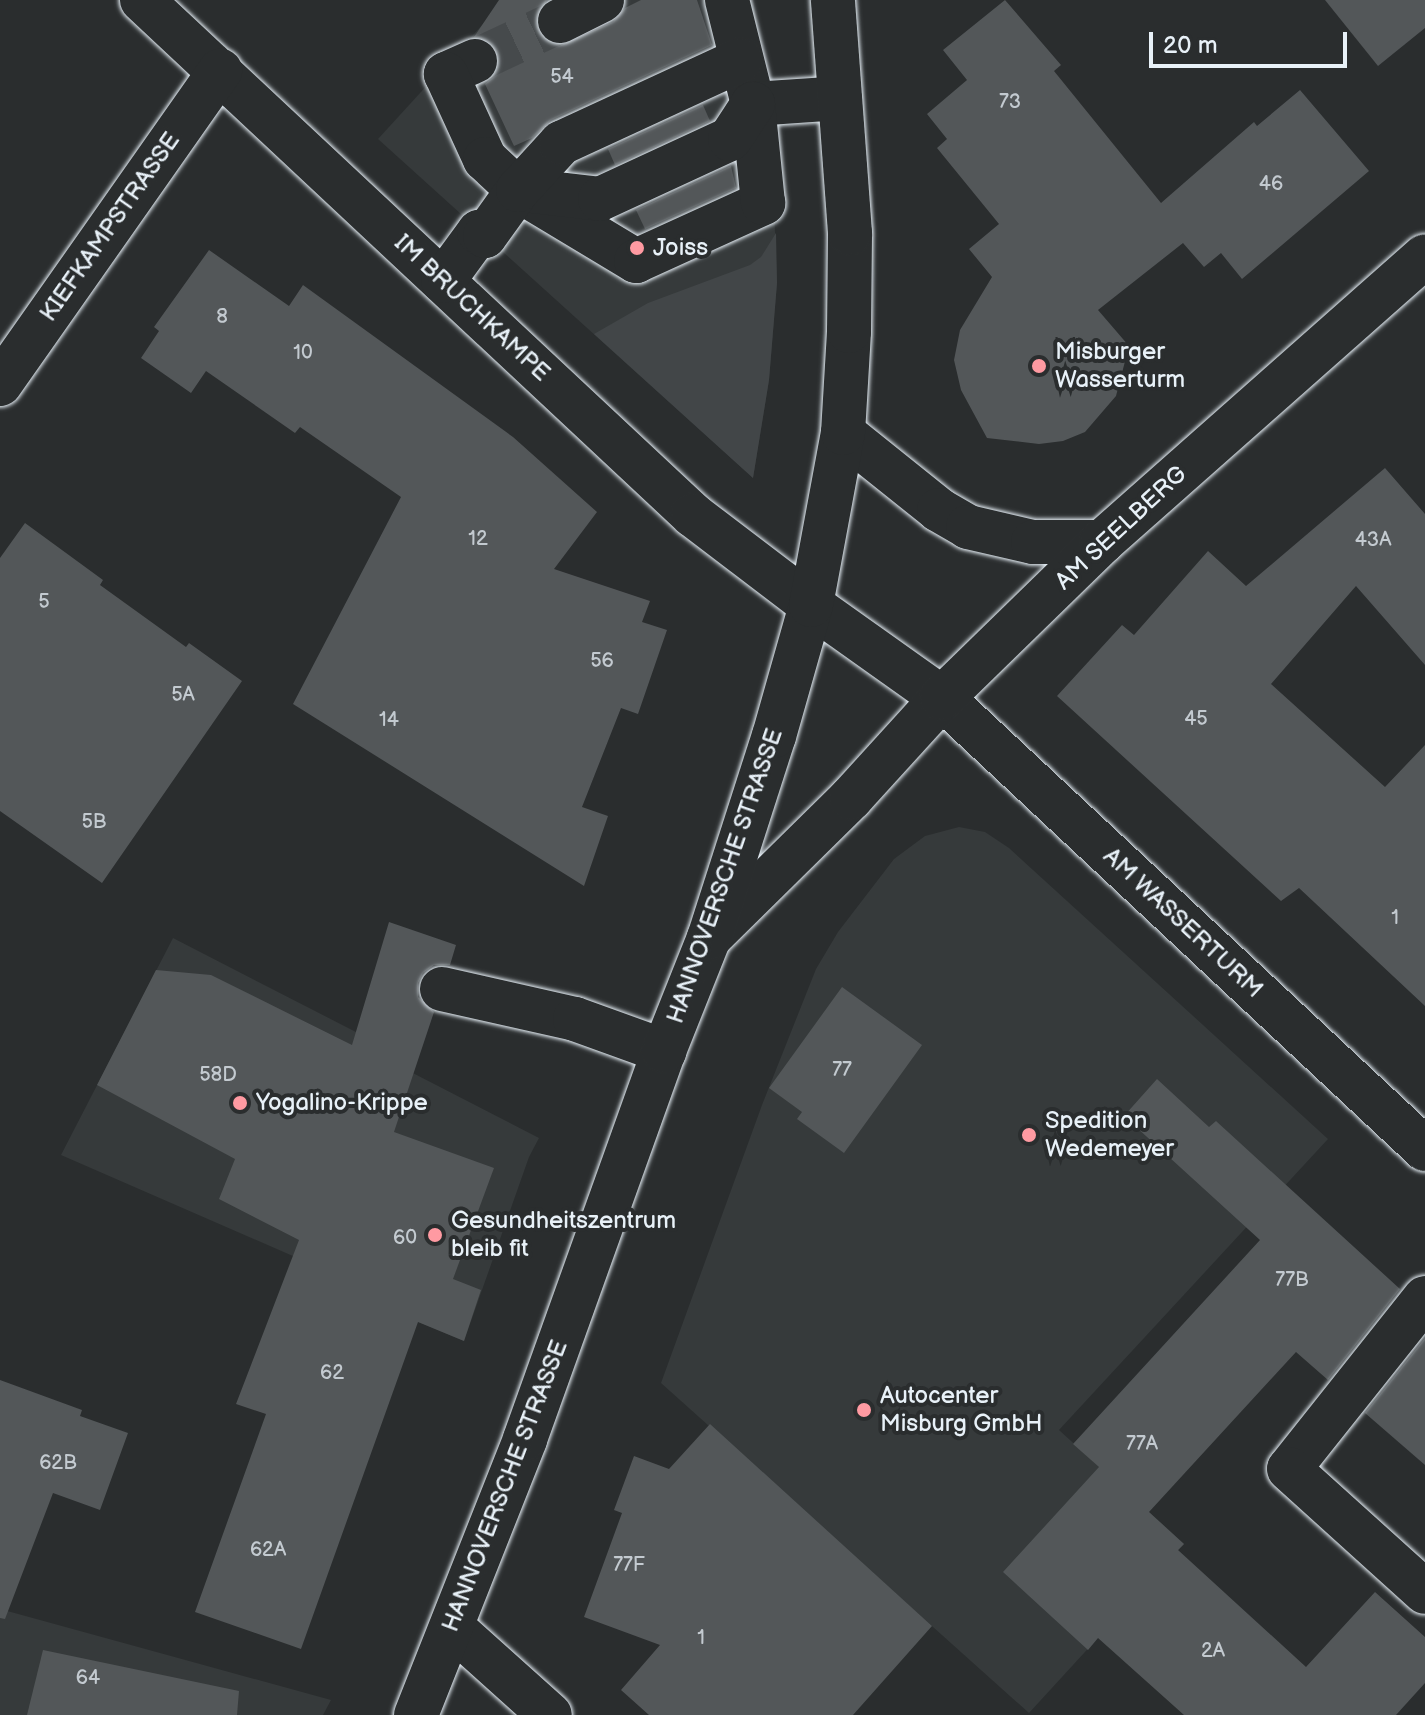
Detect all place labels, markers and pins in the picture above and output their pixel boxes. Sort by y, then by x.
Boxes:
place label: Joiss [653,234,708,262]
marker: Joiss [628,239,646,257]
place label: Misburger Wasserturm [1055,338,1185,394]
marker: Misburger Wasserturm [1030,357,1048,375]
place label: Yogalino-Krippe [256,1089,428,1117]
marker: Yogalino-Krippe [231,1094,249,1112]
place label: Spedition Wedemeyer [1045,1107,1174,1163]
marker: Spedition Wedemeyer [1020,1126,1038,1144]
place label: Gesundheitszentrum bleib fit [451,1207,676,1263]
marker: Gesundheitszentrum bleib fit [426,1226,444,1244]
place label: Autocenter Misburg GmbH [880,1382,1042,1438]
marker: Autocenter Misburg GmbH [855,1401,873,1419]

